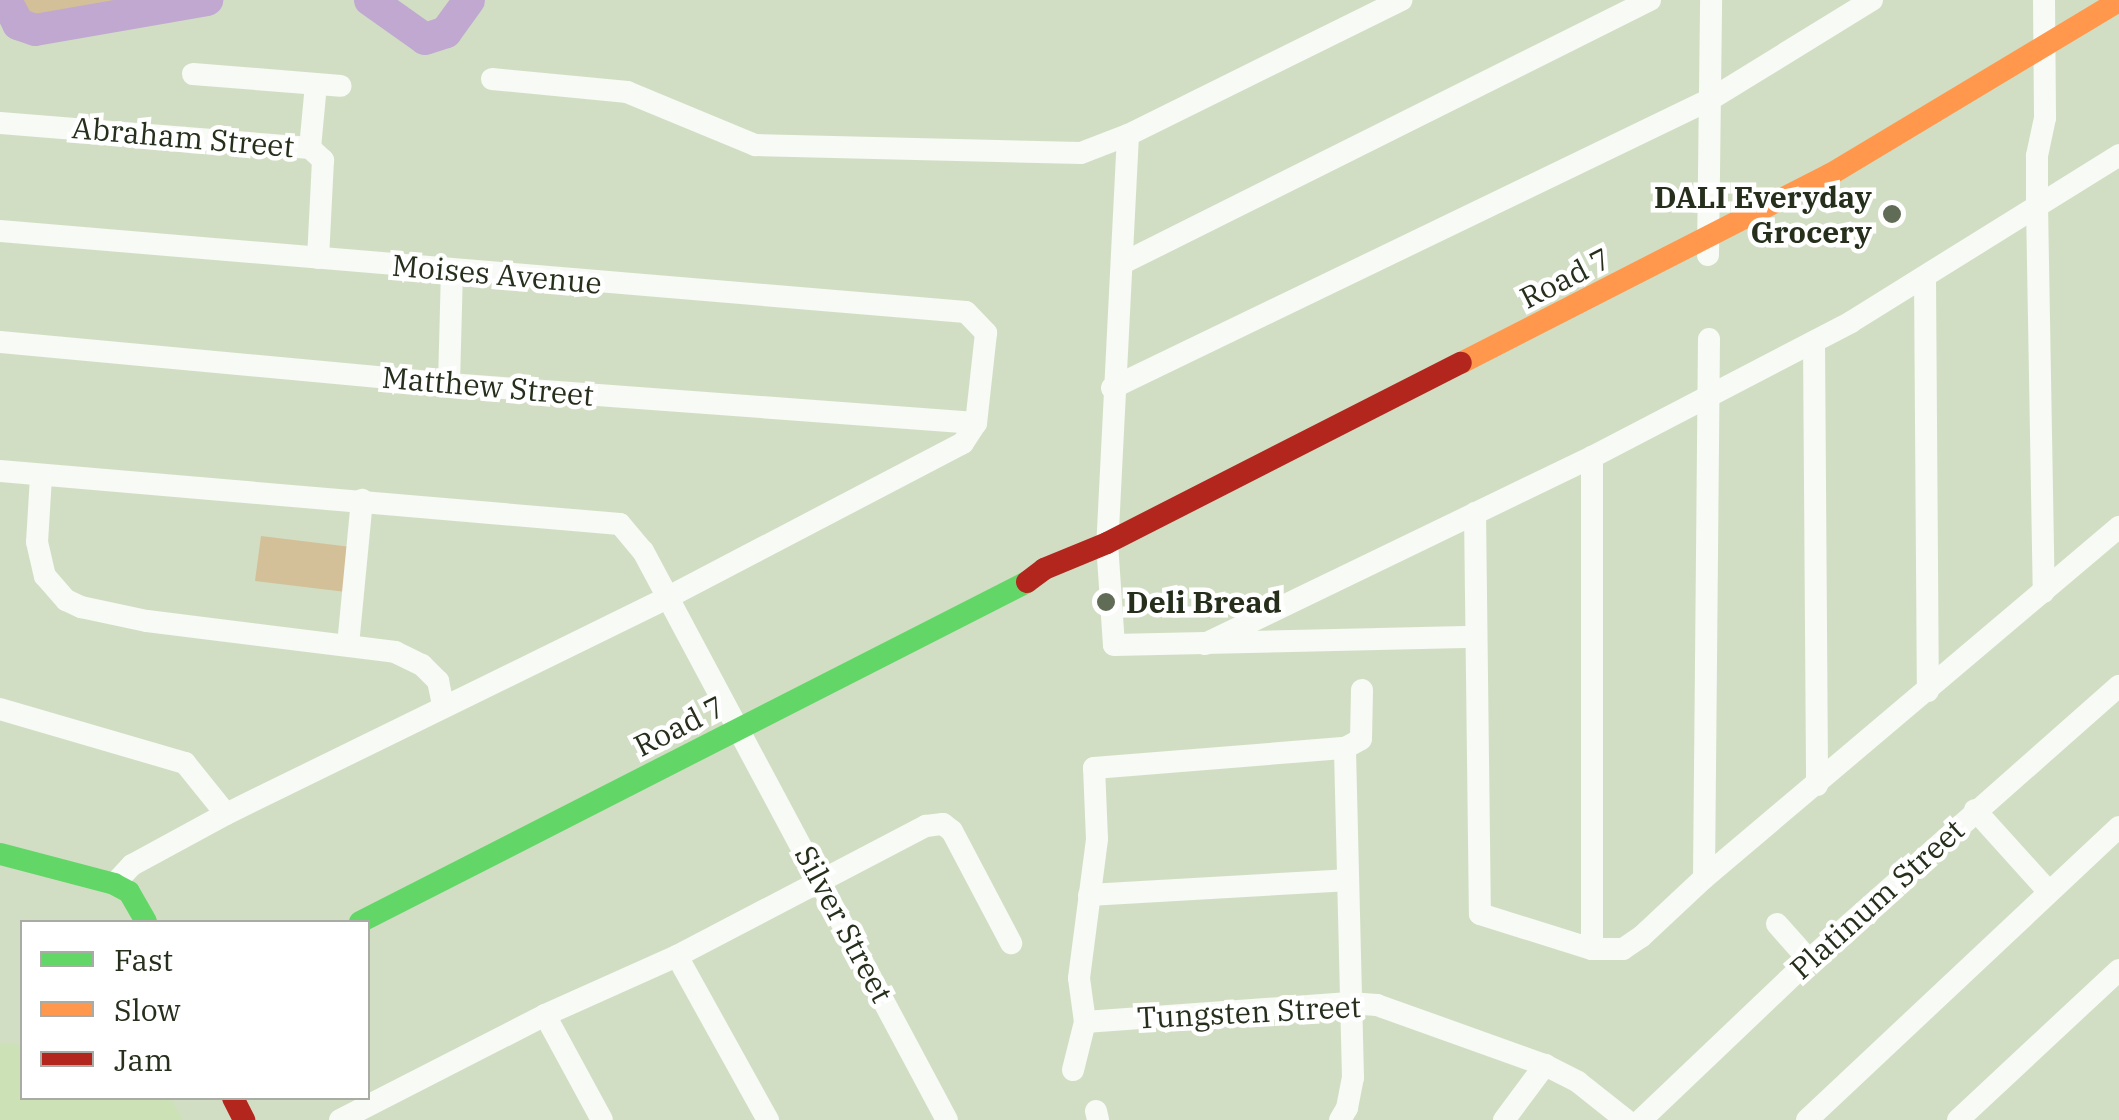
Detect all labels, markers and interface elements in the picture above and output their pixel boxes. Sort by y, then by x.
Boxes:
street label: Abraham Street [70,109,296,165]
place label: DALI Everyday Grocery [1654,179,1872,250]
marker: DALI Everyday Grocery [1881,203,1903,225]
street label: Road 7 [1514,240,1616,316]
street label: Moises Avenue [391,247,603,301]
street label: Matthew Street [381,359,595,413]
place label: Deli Bread [1126,584,1282,620]
marker: Deli Bread [1095,591,1117,613]
street label: Road 7 [628,688,730,764]
street label: Platinum Street [1783,812,1971,986]
street label: Silver Street [788,839,900,1009]
legend [20,920,370,1100]
text: Fast [114,940,173,979]
street label: Tungsten Street [1136,988,1362,1036]
text: Slow [114,990,181,1029]
text: Jam [114,1040,173,1079]

